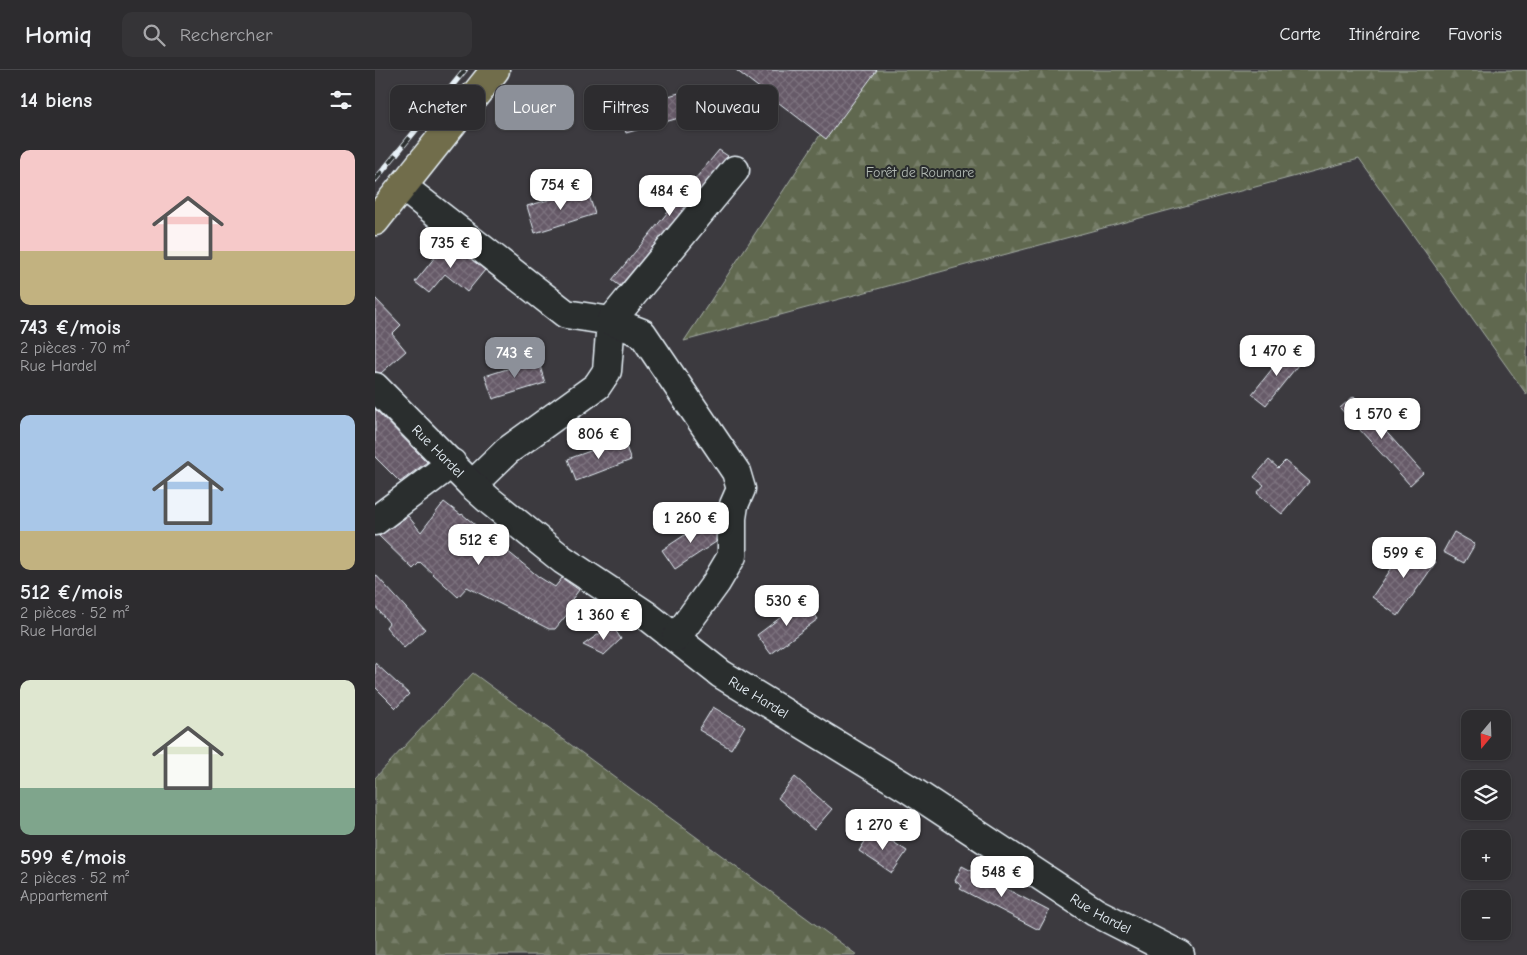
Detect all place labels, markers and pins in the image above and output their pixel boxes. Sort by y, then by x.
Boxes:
pin: 754 € [526,168,596,211]
pin: 484 € [635,174,705,217]
pin: 735 € [416,226,486,269]
pin: 1 470 € [1231,334,1323,377]
pin: 743 € [480,336,550,379]
pin: 1 570 € [1336,398,1428,440]
pin: 806 € [564,418,634,460]
pin: 1 260 € [645,502,737,544]
pin: 512 € [444,524,514,566]
pin: 599 € [1369,536,1439,579]
pin: 530 € [752,584,822,627]
pin: 1 360 € [558,598,650,641]
pin: 1 270 € [837,808,929,851]
pin: 548 € [967,856,1037,898]

